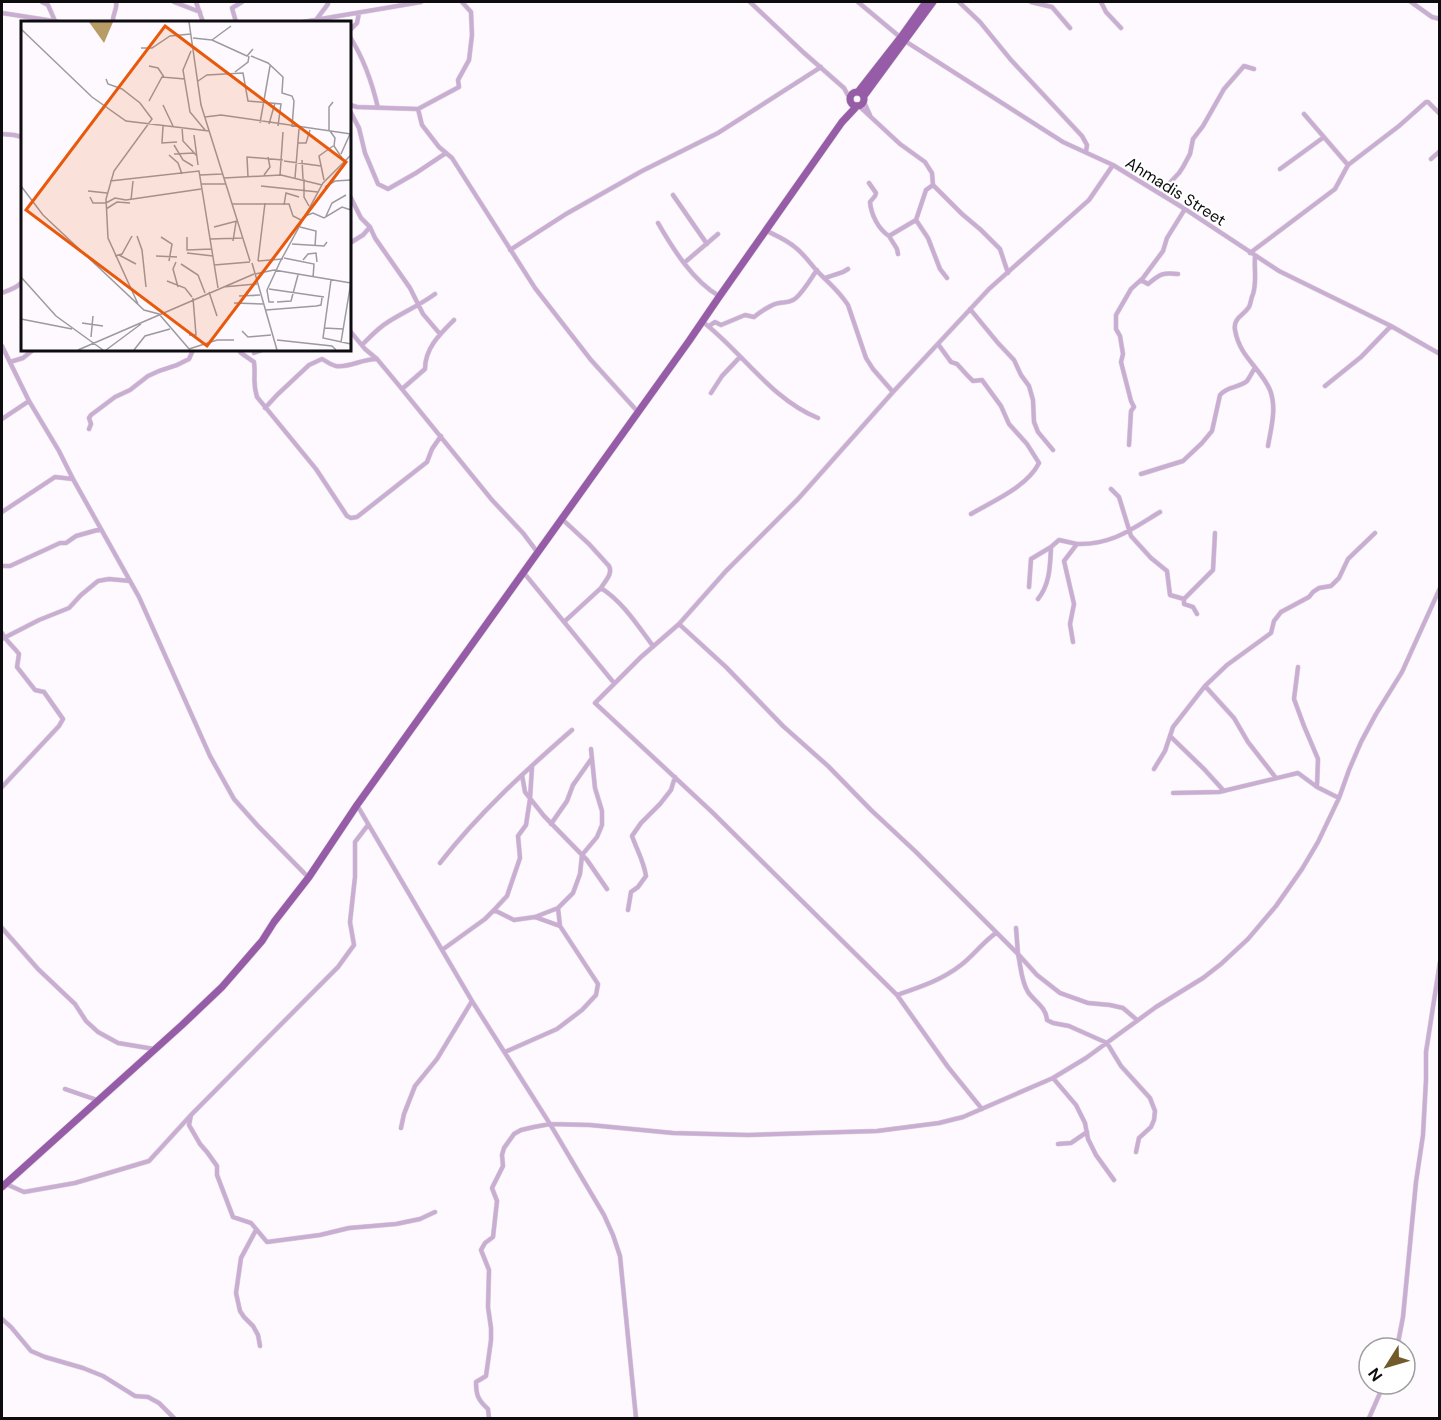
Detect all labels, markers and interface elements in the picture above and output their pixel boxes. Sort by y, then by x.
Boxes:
inset map [21,21,351,351]
street label: Ahmadis Street [1122,152,1230,231]
north arrow [1357,1336,1417,1396]
text: N [1364,1364,1387,1386]

